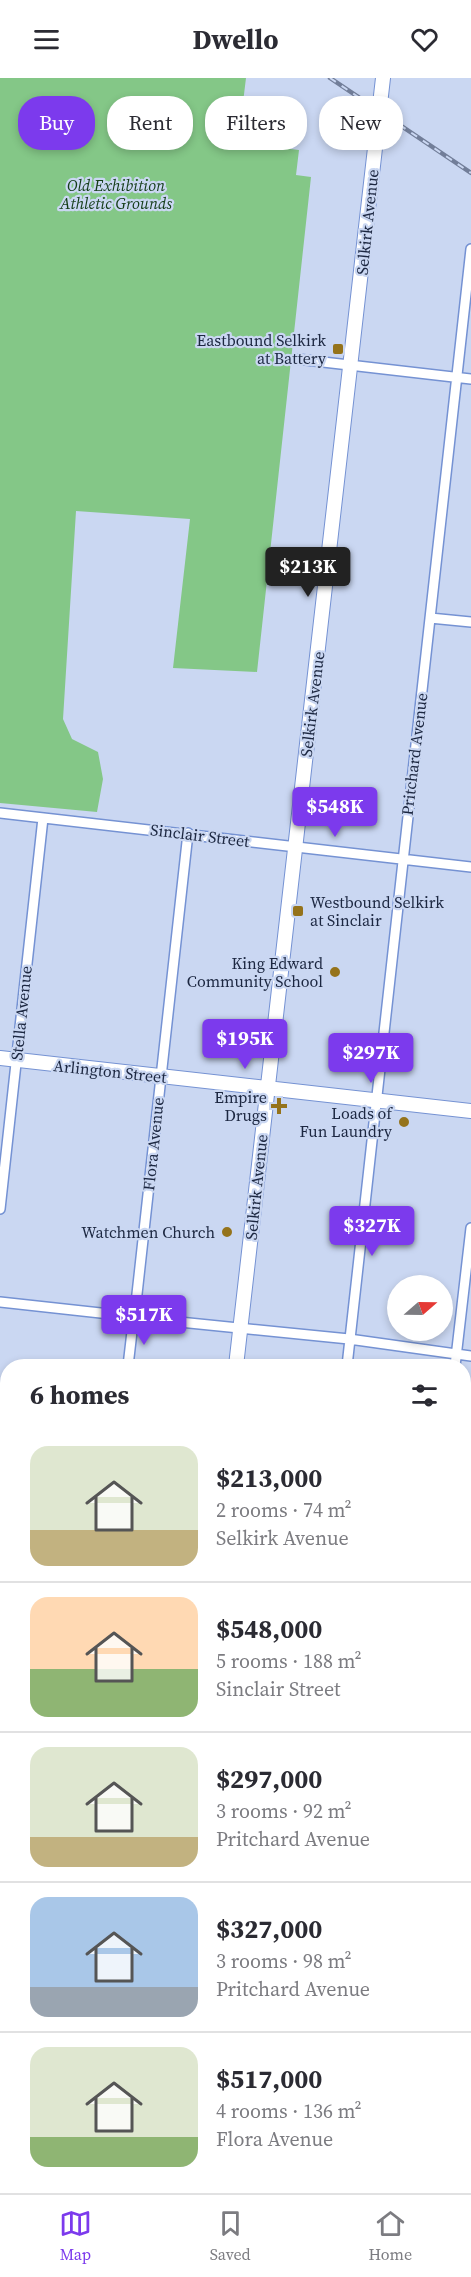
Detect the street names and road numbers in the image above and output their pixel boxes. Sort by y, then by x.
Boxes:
street label: Selkirk Avenue [351,168,383,276]
street label: Selkirk Avenue [295,650,329,758]
street label: Pritchard Avenue [396,691,432,817]
street label: Sinclair Street [149,818,252,852]
street label: Stella Avenue [5,965,37,1061]
street label: Arlington Street [52,1054,168,1088]
street label: Flora Avenue [137,1096,169,1192]
street label: Selkirk Avenue [240,1133,272,1241]

